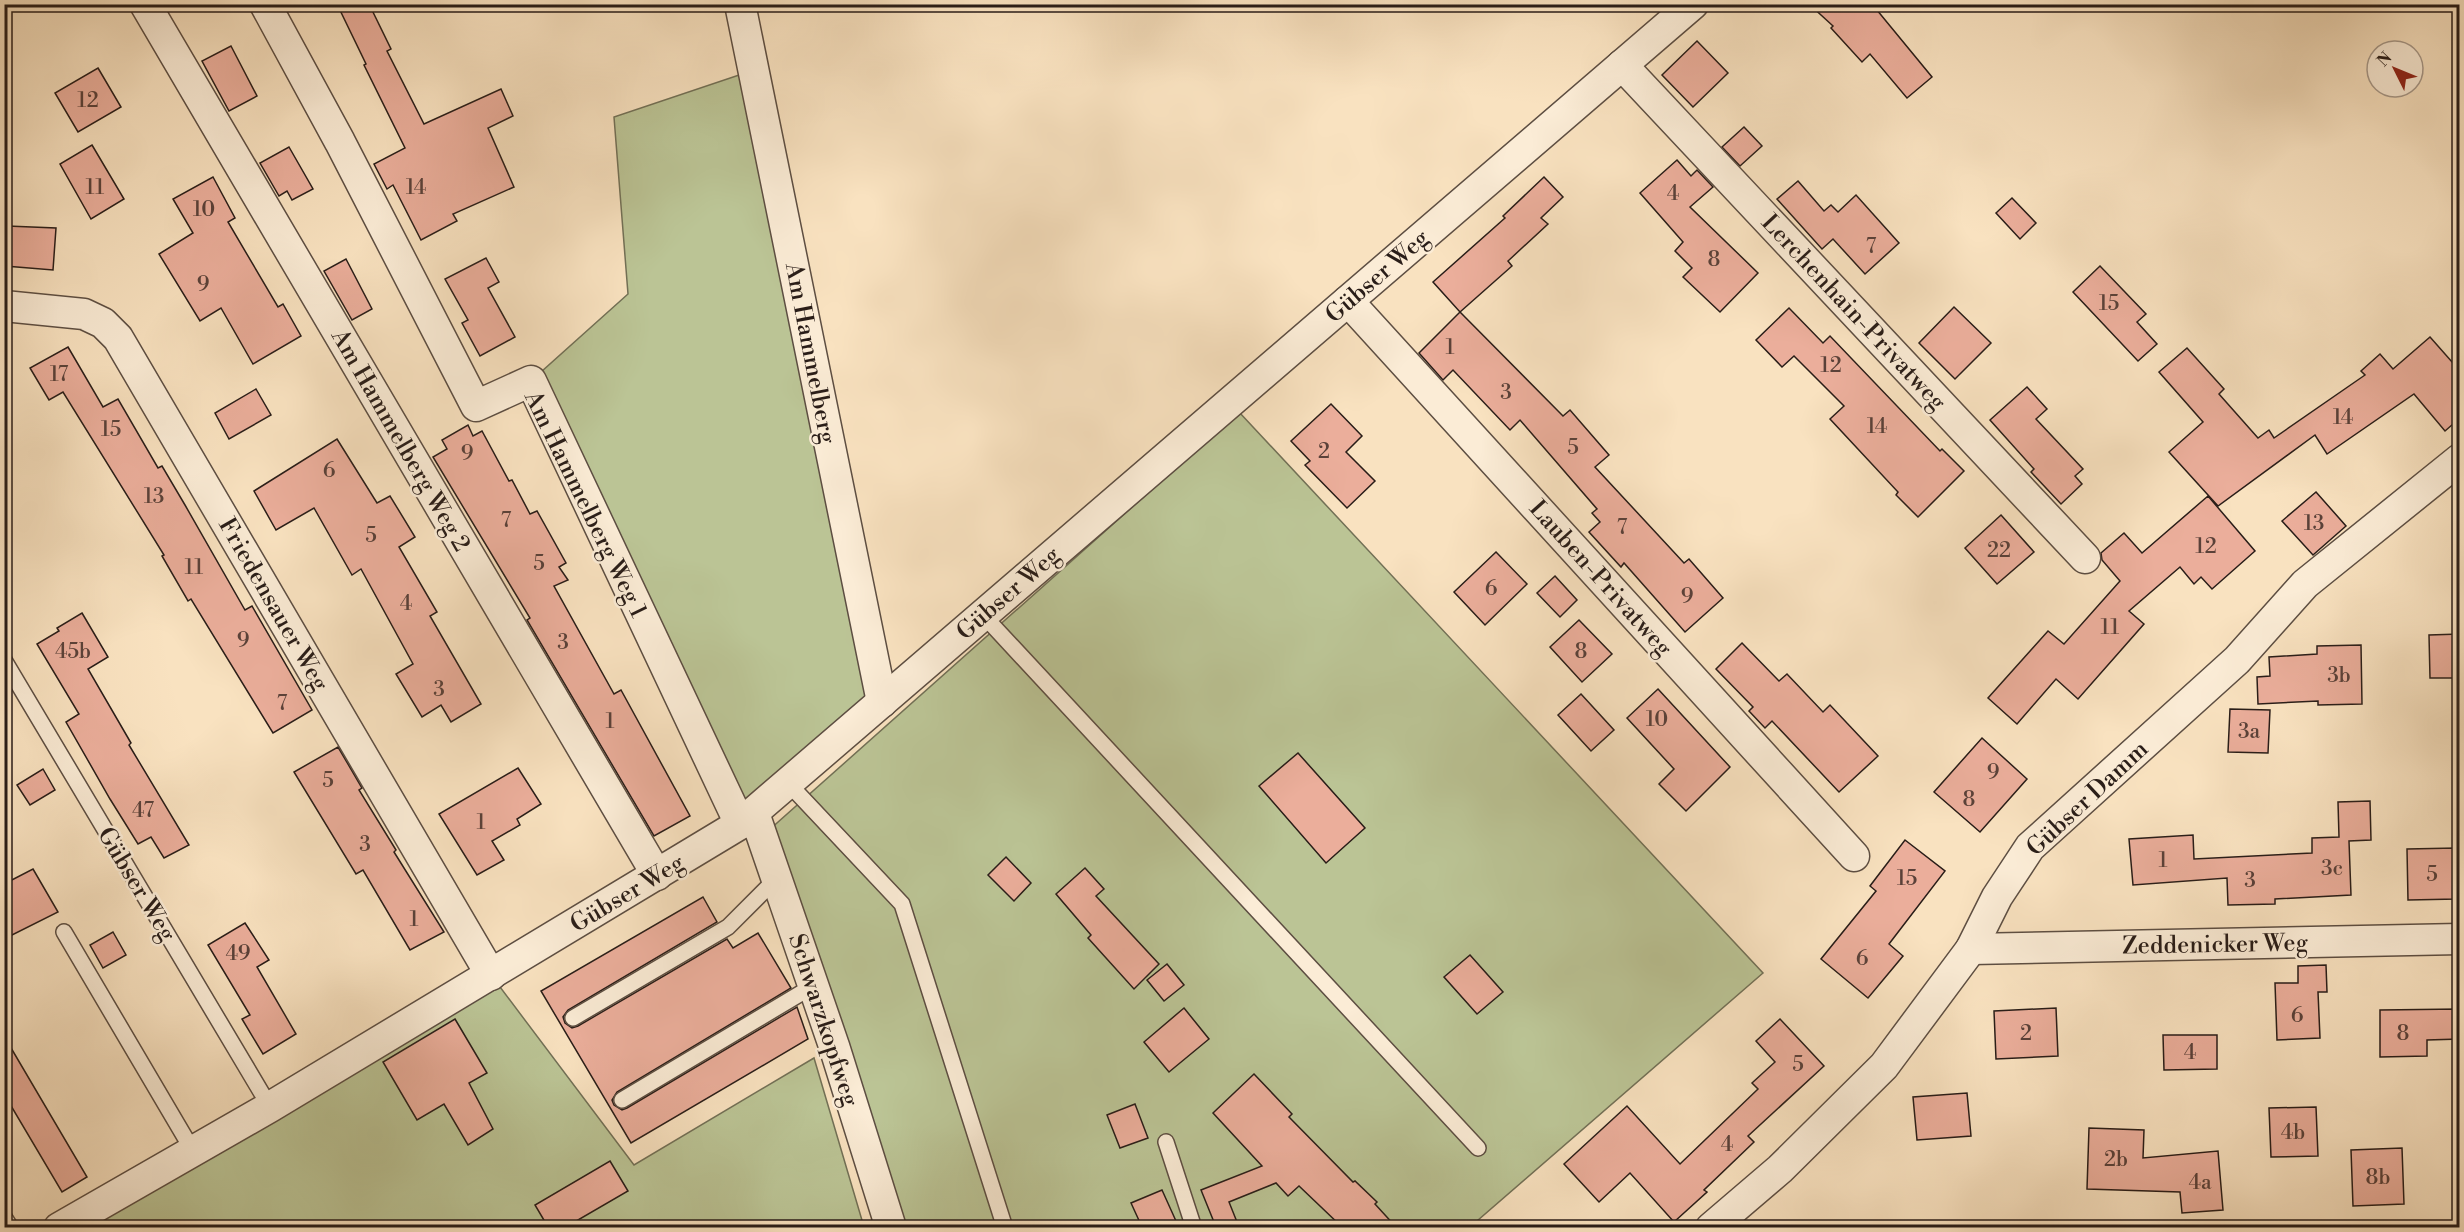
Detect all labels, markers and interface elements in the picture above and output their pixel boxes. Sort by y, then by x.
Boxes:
north arrow [2365,39,2425,99]
text: N [2373,48,2397,71]
house number: 12 [77,88,99,114]
house number: 11 [86,175,104,201]
house number: 14 [406,175,426,201]
house number: 4 [1667,181,1679,207]
house number: 10 [193,197,215,223]
street label: Lerchenhain-Privatweg [1754,208,1952,417]
street label: Gübser Weg [1320,223,1436,330]
house number: 7 [1866,234,1877,260]
house number: 8 [1708,247,1720,273]
street label: Am Hammelberg [778,259,842,447]
house number: 9 [197,272,209,298]
house number: 15 [2099,291,2119,317]
street label: Am Hammelberg Weg 2 [324,323,476,557]
house number: 1 [1445,335,1455,361]
house number: 12 [1820,353,1842,379]
house number: 17 [50,362,69,388]
house number: 3 [1500,380,1512,406]
street label: Am Hammelberg Weg 1 [517,385,653,623]
house number: 14 [2333,405,2353,431]
house number: 14 [1867,414,1887,440]
house number: 15 [101,417,121,443]
house number: 5 [1567,435,1579,461]
house number: 2 [1318,439,1330,465]
house number: 9 [461,441,473,467]
house number: 6 [323,458,336,484]
house number: 13 [144,484,164,510]
street label: Lauben-Privatweg [1522,494,1679,663]
house number: 7 [501,508,512,534]
house number: 13 [2304,511,2324,537]
street label: Friedensauer Weg [211,513,335,697]
house number: 7 [1617,515,1628,541]
house number: 5 [365,523,377,549]
house number: 12 [2195,534,2217,560]
house number: 22 [1987,538,2011,564]
street label: Gübser Weg [951,540,1067,647]
house number: 5 [533,551,545,577]
house number: 11 [185,555,203,581]
house number: 6 [1485,576,1498,602]
house number: 9 [1681,584,1693,610]
house number: 4 [400,591,412,617]
house number: 11 [2101,615,2119,641]
house number: 9 [237,628,249,654]
house number: 3 [557,630,569,656]
house number: 45b [55,639,91,665]
house number: 8 [1575,639,1587,665]
house number: 3b [2327,663,2351,689]
house number: 3 [433,677,445,703]
house number: 7 [277,691,288,717]
house number: 10 [1646,707,1668,733]
house number: 1 [605,709,615,735]
house number: 3a [2238,719,2260,745]
street label: Gübser Damm [2020,735,2155,863]
house number: 9 [1987,760,1999,786]
house number: 5 [322,768,334,794]
house number: 8 [1963,787,1975,813]
house number: 47 [132,798,155,824]
house number: 1 [476,810,486,836]
street label: Gübser Weg [90,822,182,947]
house number: 3 [359,832,371,858]
street label: Gübser Weg [565,848,690,940]
house number: 1 [2158,848,2168,874]
house number: 3c [2321,856,2343,882]
house number: 5 [2426,862,2438,888]
house number: 15 [1897,866,1917,892]
house number: 3 [2244,868,2256,894]
house number: 1 [409,907,419,933]
street label: Zeddenicker Weg [2122,928,2309,962]
street label: Schwarzkopfweg [781,930,865,1111]
house number: 49 [225,941,251,967]
house number: 6 [1856,946,1869,972]
house number: 6 [2291,1003,2304,1029]
house number: 2 [2020,1021,2032,1047]
house number: 8 [2397,1021,2409,1047]
house number: 4 [2184,1040,2196,1066]
house number: 5 [1792,1052,1804,1078]
house number: 4b [2281,1120,2305,1146]
house number: 4 [1721,1132,1733,1158]
house number: 2b [2104,1147,2128,1173]
house number: 8b [2366,1165,2390,1191]
house number: 4a [2188,1170,2212,1196]

